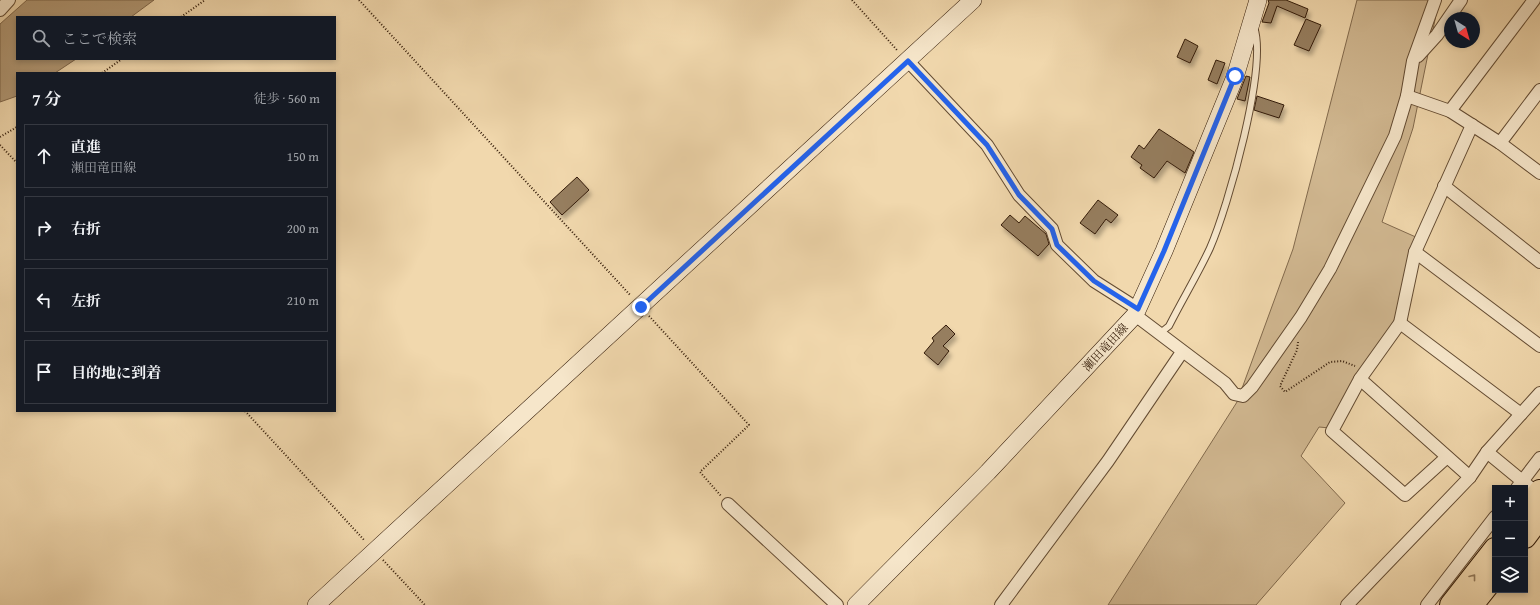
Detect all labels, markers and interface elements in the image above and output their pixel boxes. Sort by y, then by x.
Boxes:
north arrow [1444,12,1480,48]
search box [16,16,336,60]
icon: search [30,27,52,49]
text: ここで検索 [62,28,137,49]
route start [1226,67,1244,85]
text: 7 分 [32,86,62,111]
text: 徒歩 · 560 m [254,89,320,108]
text: 直進 [71,136,101,157]
icon: ahead [33,145,55,167]
text: 150 m [287,147,319,166]
text: 瀬田竜田線 [71,158,136,177]
icon: right [33,217,55,239]
text: 右折 [71,218,101,239]
text: 200 m [287,219,319,238]
icon: left [33,289,55,311]
text: 左折 [71,290,101,311]
text: 210 m [287,291,319,310]
route end [632,298,650,316]
street label: 瀬田竜田線 [1078,319,1132,375]
icon: arrive [33,361,55,383]
text: 目的地に到着 [71,362,161,383]
map controls [1492,485,1528,593]
button: + [1492,485,1528,521]
button: − [1492,521,1528,557]
button: layers [1492,557,1528,593]
one-way arrow [1468,574,1475,581]

